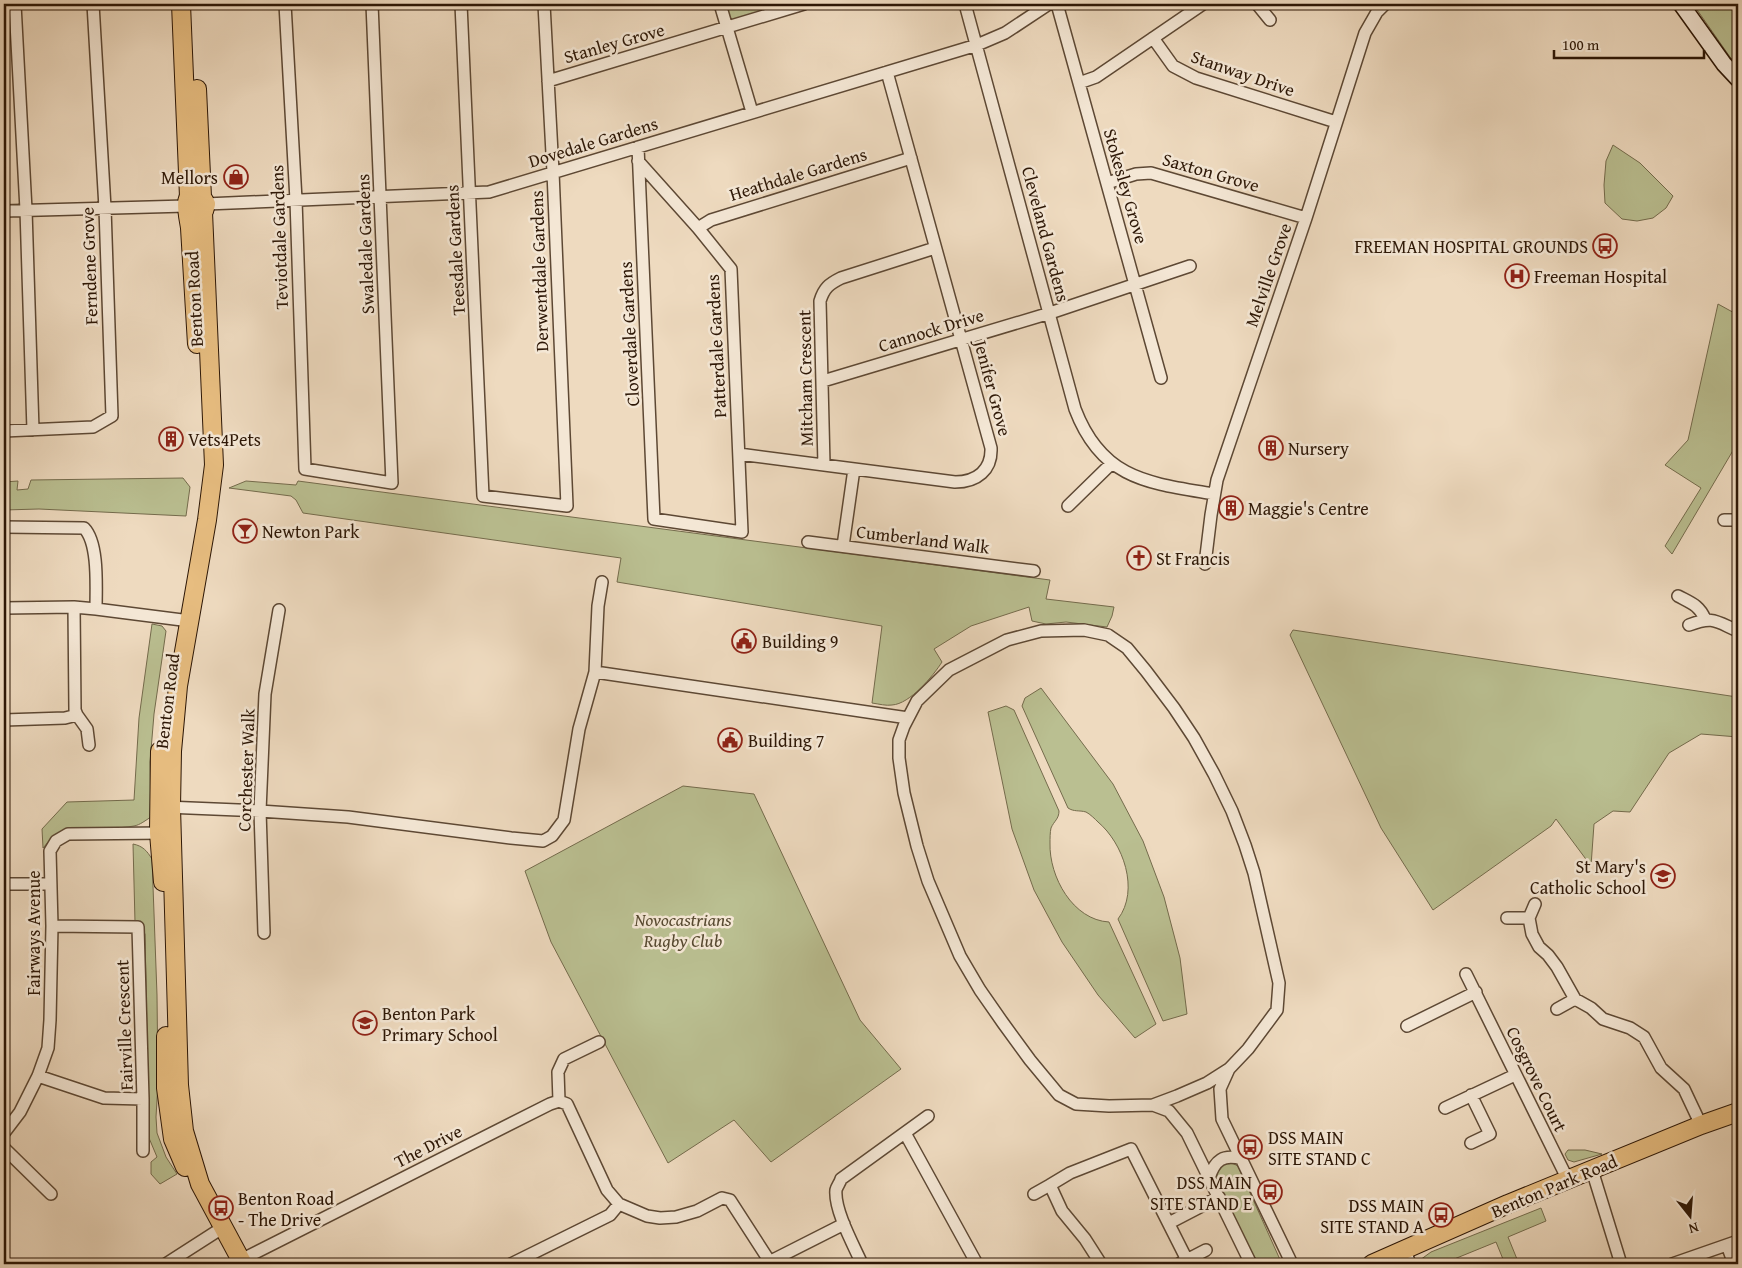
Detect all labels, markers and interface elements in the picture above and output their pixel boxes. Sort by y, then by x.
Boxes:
street label: Stanley Grove [560,16,668,70]
scale bar [1554,28,1704,60]
text: 100 m [1562,34,1600,55]
street label: Stanway Drive [1188,43,1298,103]
street label: Dovedale Gardens [525,110,661,174]
street label: Stokesley Grove [1097,125,1155,247]
street label: Heathdale Gardens [726,140,870,208]
street label: Saxton Grove [1159,145,1263,199]
street label: Cleveland Gardens [1015,163,1077,305]
place label: Mellors [161,164,218,191]
shop icon: Mellors [223,164,249,190]
street label: Teviotdale Gardens [263,164,295,310]
street label: Swaledale Gardens [349,173,381,315]
street label: Teesdale Gardens [438,184,472,316]
street label: Derwentdale Gardens [523,190,555,352]
street label: Ferndene Grove [73,206,105,326]
street label: Melville Grove [1238,219,1298,331]
place label: FREEMAN HOSPITAL GROUNDS [1354,233,1588,260]
bus stop icon: FREEMAN HOSPITAL GROUNDS [1592,233,1618,259]
street label: Benton Road [178,250,210,348]
street label: Cloverdale Gardens [612,261,646,407]
hospital icon: Freeman Hospital [1504,263,1530,289]
place label: Freeman Hospital [1534,263,1667,290]
street label: Patterdale Gardens [699,273,733,419]
street label: Cannock Drive [875,301,987,359]
street label: Mitcham Crescent [790,309,820,447]
street label: Jenifer Grove [967,335,1019,439]
building icon: Vets4Pets [158,426,184,452]
place label: Vets4Pets [188,426,261,453]
building icon: Nursery [1258,435,1284,461]
place label: Nursery [1288,435,1349,462]
building icon: Maggie's Centre [1218,495,1244,521]
place label: Maggie's Centre [1248,495,1369,522]
street label: Cumberland Walk [855,517,992,561]
bar icon: Newton Park [232,518,258,544]
place label: Newton Park [262,518,360,545]
church icon: St Francis [1126,545,1152,571]
place label: St Francis [1156,545,1230,572]
public building icon: Building 9 [731,628,757,654]
place label: Building 9 [762,628,838,655]
street label: Benton Road [148,651,186,750]
street label: Corchester Walk [230,707,262,832]
public building icon: Building 7 [717,727,743,753]
place label: Building 7 [748,727,824,754]
place label: St Mary's Catholic School [1530,853,1646,901]
school or university icon: St Mary's Catholic School [1650,863,1676,889]
street label: Fairways Avenue [20,870,47,996]
park label: Novocastrians Rugby Club [634,906,732,954]
street label: Fairville Crescent [108,958,140,1091]
place label: Benton Park Primary School [382,1000,498,1048]
school or university icon: Benton Park Primary School [352,1010,378,1036]
street label: Cosgrove Court [1500,1022,1575,1137]
street label: The Drive [389,1117,467,1175]
place label: DSS MAIN SITE STAND C [1268,1124,1371,1172]
bus stop icon: DSS MAIN SITE STAND C [1237,1134,1263,1160]
street label: Benton Park Road [1487,1147,1622,1225]
place label: DSS MAIN SITE STAND E [1150,1169,1252,1217]
bus stop icon: DSS MAIN SITE STAND E [1257,1179,1283,1205]
place label: Benton Road - The Drive [238,1185,334,1233]
north arrow [1664,1190,1714,1240]
place label: DSS MAIN SITE STAND A [1320,1192,1424,1240]
bus stop icon: Benton Road - The Drive [208,1195,234,1221]
bus stop icon: DSS MAIN SITE STAND A [1428,1202,1454,1228]
text: N [1686,1218,1701,1240]

